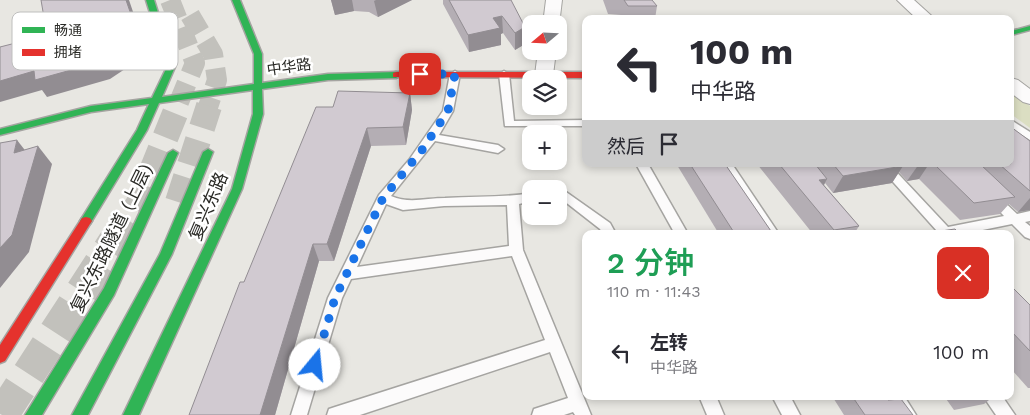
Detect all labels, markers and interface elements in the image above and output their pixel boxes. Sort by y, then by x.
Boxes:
legend [12,12,178,70]
north arrow [522,15,568,60]
map controls [522,15,567,225]
text: 畅通 [54,22,82,38]
text: 100 m [690,31,793,73]
icon: left [607,35,672,100]
text: 拥堵 [54,44,82,60]
pin [399,53,441,95]
street label: 中华路 [265,55,313,79]
icon: arrive [406,60,434,88]
button: layers [522,70,567,115]
text: 中华路 [690,79,756,104]
button: + [522,125,567,170]
icon: arrive [655,130,683,158]
text: 然后 [607,135,645,158]
street label: 复兴东路隧道 (上层) [66,160,156,316]
street label: 复兴东路 [184,169,232,243]
button: − [522,180,567,225]
text: 2 分钟 [607,245,694,280]
button: close [937,247,989,299]
text: 110 m · 11:43 [607,282,701,301]
text: 左转 [650,331,688,354]
position arrow [288,338,340,390]
icon: left [607,339,635,367]
text: 100 m [933,341,989,364]
text: 中华路 [650,358,698,377]

